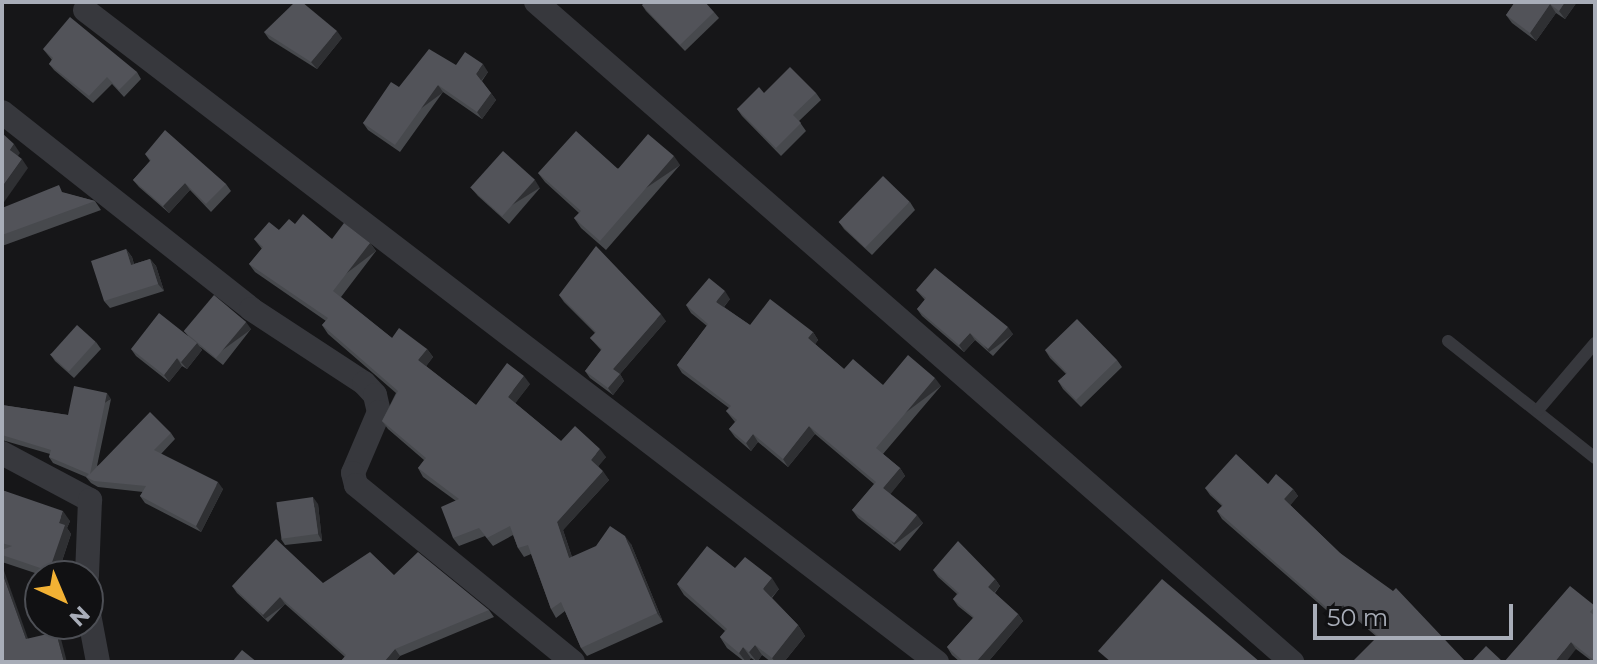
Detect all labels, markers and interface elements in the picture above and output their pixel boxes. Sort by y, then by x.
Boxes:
north arrow [24,560,104,640]
scale bar [1317,588,1517,638]
text: N [64,600,95,632]
text: 50 m [1327,603,1388,632]

